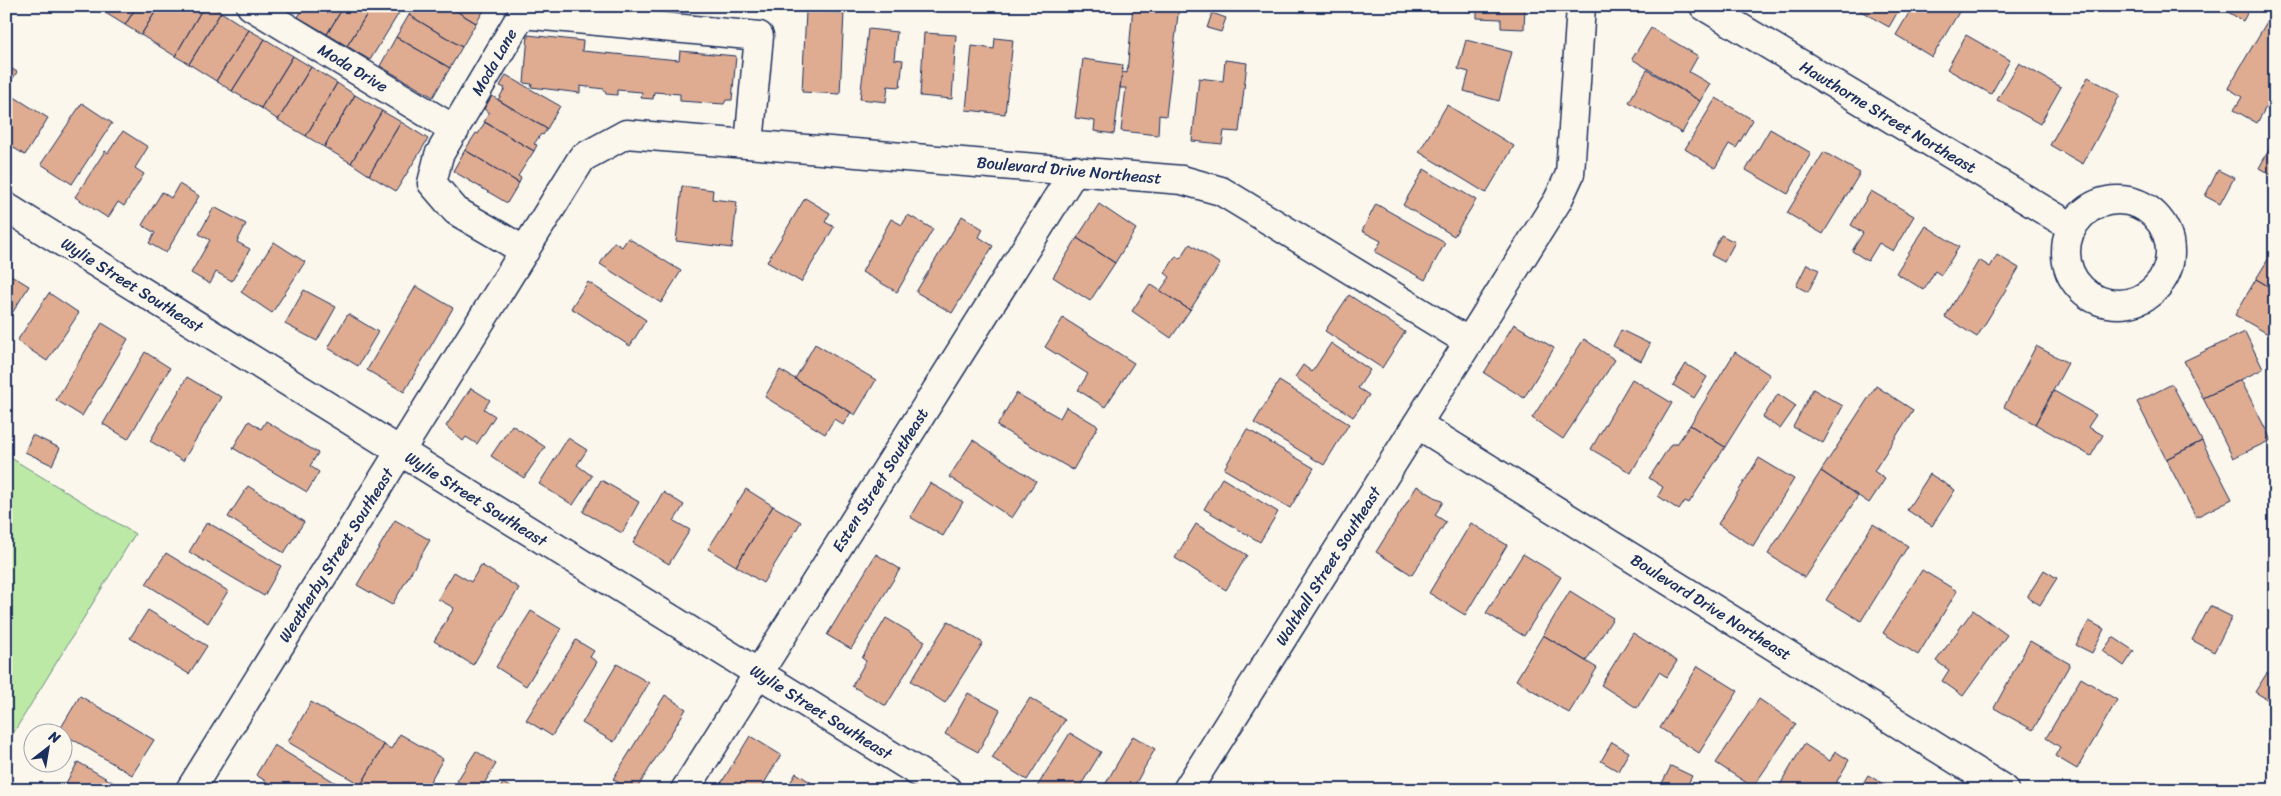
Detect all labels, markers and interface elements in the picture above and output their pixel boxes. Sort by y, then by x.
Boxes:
street label: Moda Lane [463,23,525,101]
street label: Moda Drive [312,35,394,101]
street label: Hawthorne Street Northeast [1794,52,1982,182]
street label: Boulevard Drive Northeast [975,147,1163,193]
street label: Wylie Street Southeast [55,229,210,341]
street label: Esten Street Southeast [824,402,936,558]
street label: Wylie Street Southeast [399,443,554,555]
street label: Weatherby Street Southeast [270,461,402,648]
street label: Walthall Street Southeast [1267,480,1389,652]
street label: Boulevard Drive Northeast [1625,546,1797,668]
street label: Wylie Street Southeast [744,656,899,768]
north arrow [22,724,72,774]
text: N [43,724,65,751]

